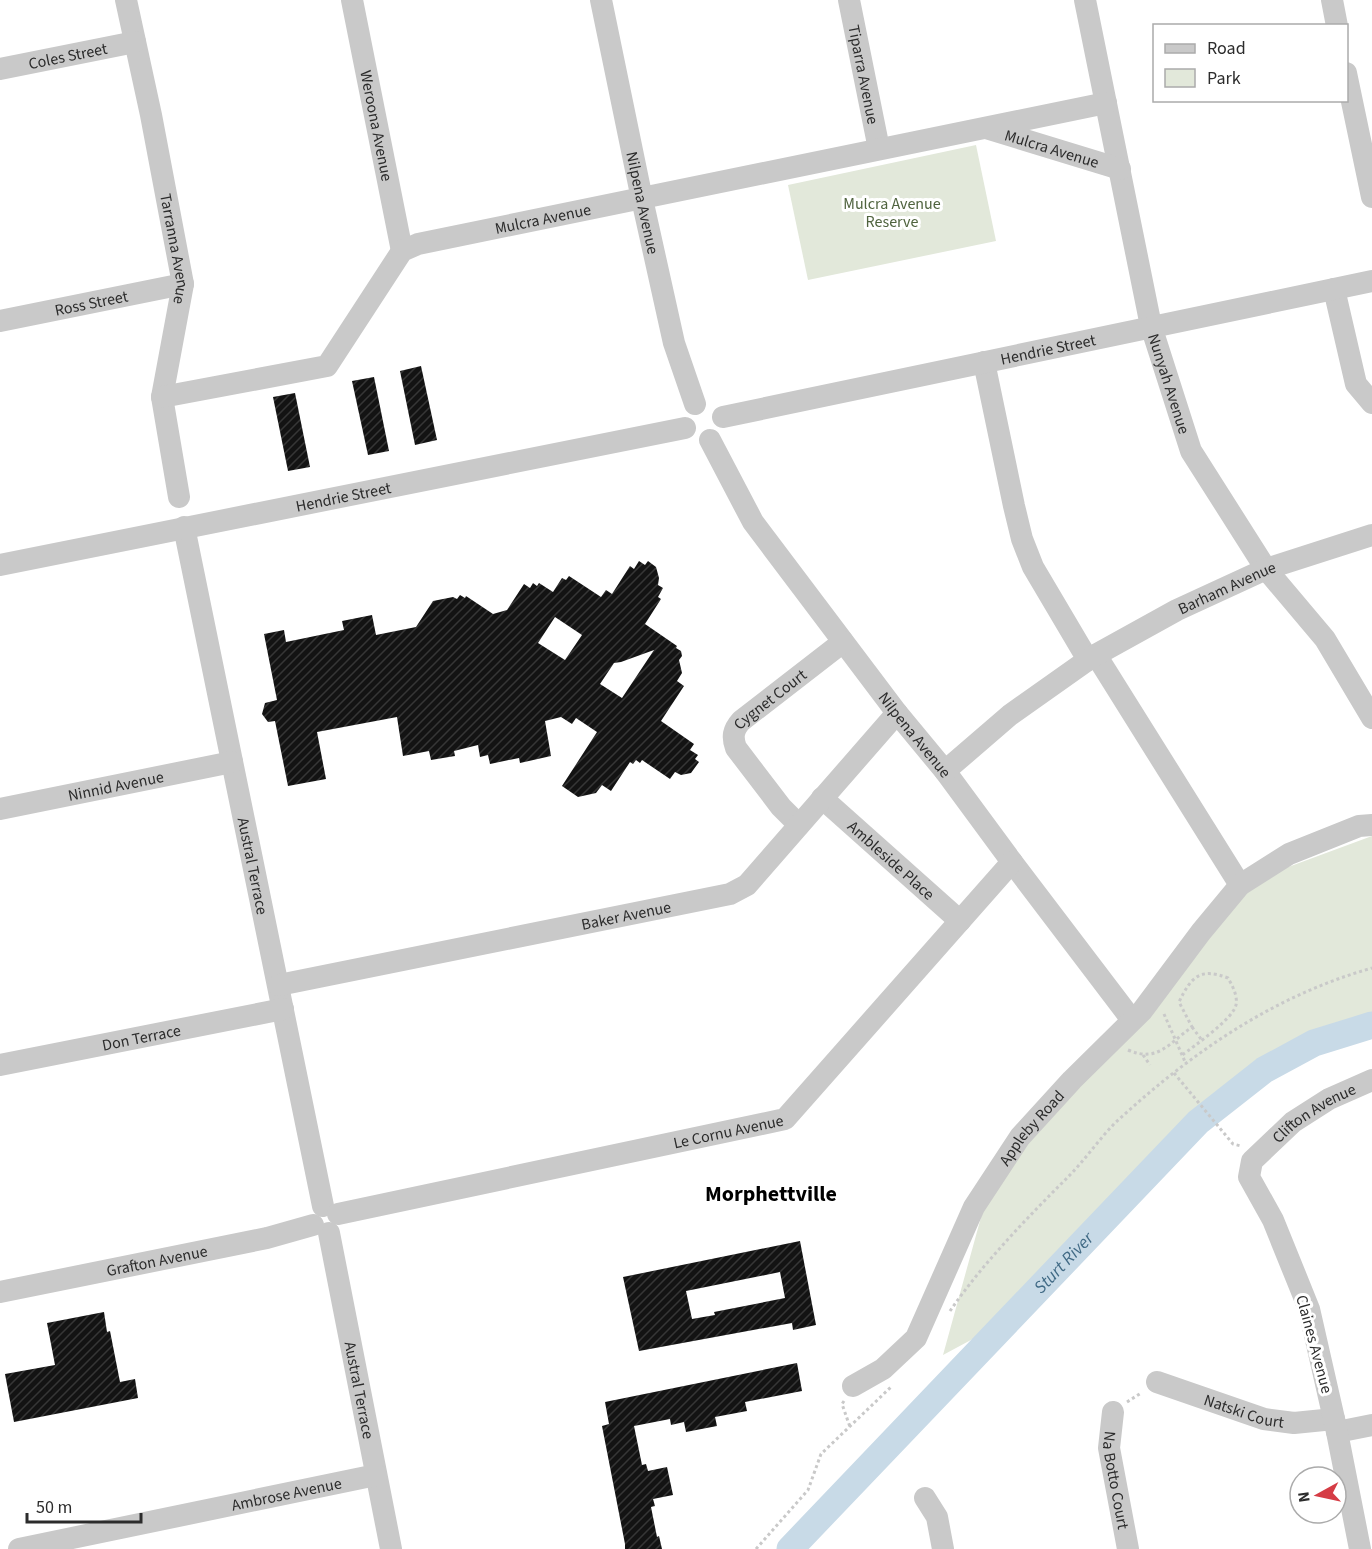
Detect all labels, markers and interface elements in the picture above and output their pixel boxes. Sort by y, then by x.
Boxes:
street label: Tiparra Avenue [842,23,884,126]
legend [1153,24,1348,102]
text: Road [1207,36,1246,61]
street label: Coles Street [27,38,110,75]
text: Park [1207,66,1241,91]
street label: Weroona Avenue [354,68,398,183]
street label: Mulcra Avenue [1002,124,1102,174]
street label: Nilpena Avenue [620,149,664,256]
street label: Tarranna Avenue [154,192,194,306]
park label: Mulcra Avenue Reserve [843,193,941,233]
street label: Mulcra Avenue [493,199,593,240]
street label: Ross Street [53,285,131,322]
street label: Hendrie Street [999,329,1098,371]
street label: Nunyah Avenue [1142,331,1195,437]
street label: Hendrie Street [294,477,394,518]
street label: Barham Avenue [1174,557,1279,620]
street label: Cygnet Court [728,664,812,734]
street label: Nilpena Avenue [873,688,956,782]
street label: Ninnid Avenue [66,766,166,807]
street label: Austral Terrace [232,816,273,917]
street label: Ambleside Place [842,816,939,905]
street label: Baker Avenue [579,896,673,936]
street label: Don Terrace [100,1019,183,1057]
street label: Clifton Avenue [1267,1079,1360,1148]
street label: Appleby Road [994,1086,1070,1170]
street label: Le Cornu Avenue [671,1110,786,1154]
district label: Morphettville [705,1178,837,1210]
water label: Sturt River [1028,1226,1100,1299]
street label: Grafton Avenue [105,1240,209,1282]
street label: Claines Avenue [1290,1293,1338,1396]
street label: Austral Terrace [339,1340,379,1441]
street label: Natski Court [1201,1389,1286,1434]
street label: Na Botto Court [1097,1430,1134,1532]
north arrow [1288,1465,1348,1525]
street label: Ambrose Avenue [229,1472,344,1517]
scale bar [27,1486,141,1524]
text: N [1293,1490,1316,1504]
text: 50 m [36,1495,72,1520]

